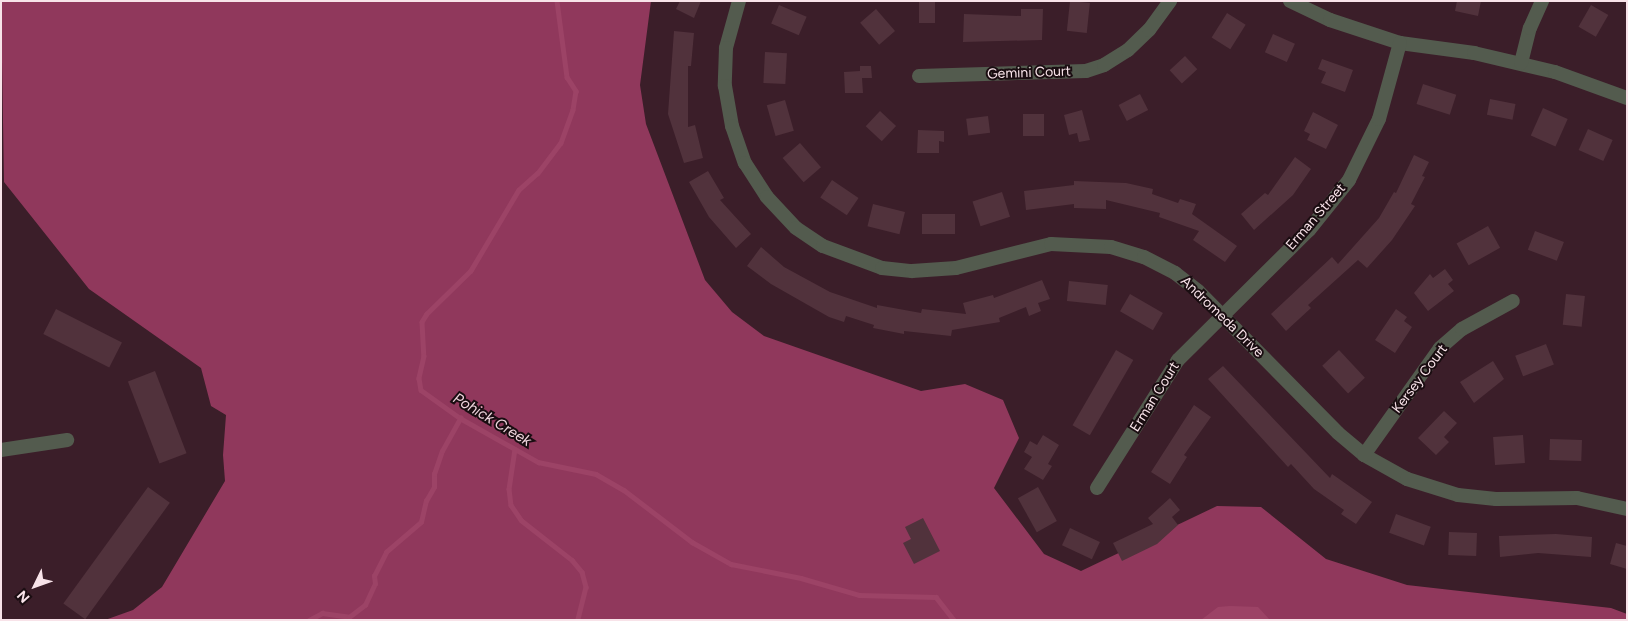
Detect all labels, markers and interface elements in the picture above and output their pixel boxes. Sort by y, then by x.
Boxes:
street label: Gemini Court [987,63,1071,83]
street label: Erman Street [1283,180,1349,254]
street label: Andromeda Drive [1177,273,1267,361]
street label: Kersey Court [1389,341,1451,417]
street label: Erman Court [1127,359,1183,435]
water label: Pohick Creek [450,390,534,450]
north arrow [10,561,60,611]
text: N [14,587,33,606]

